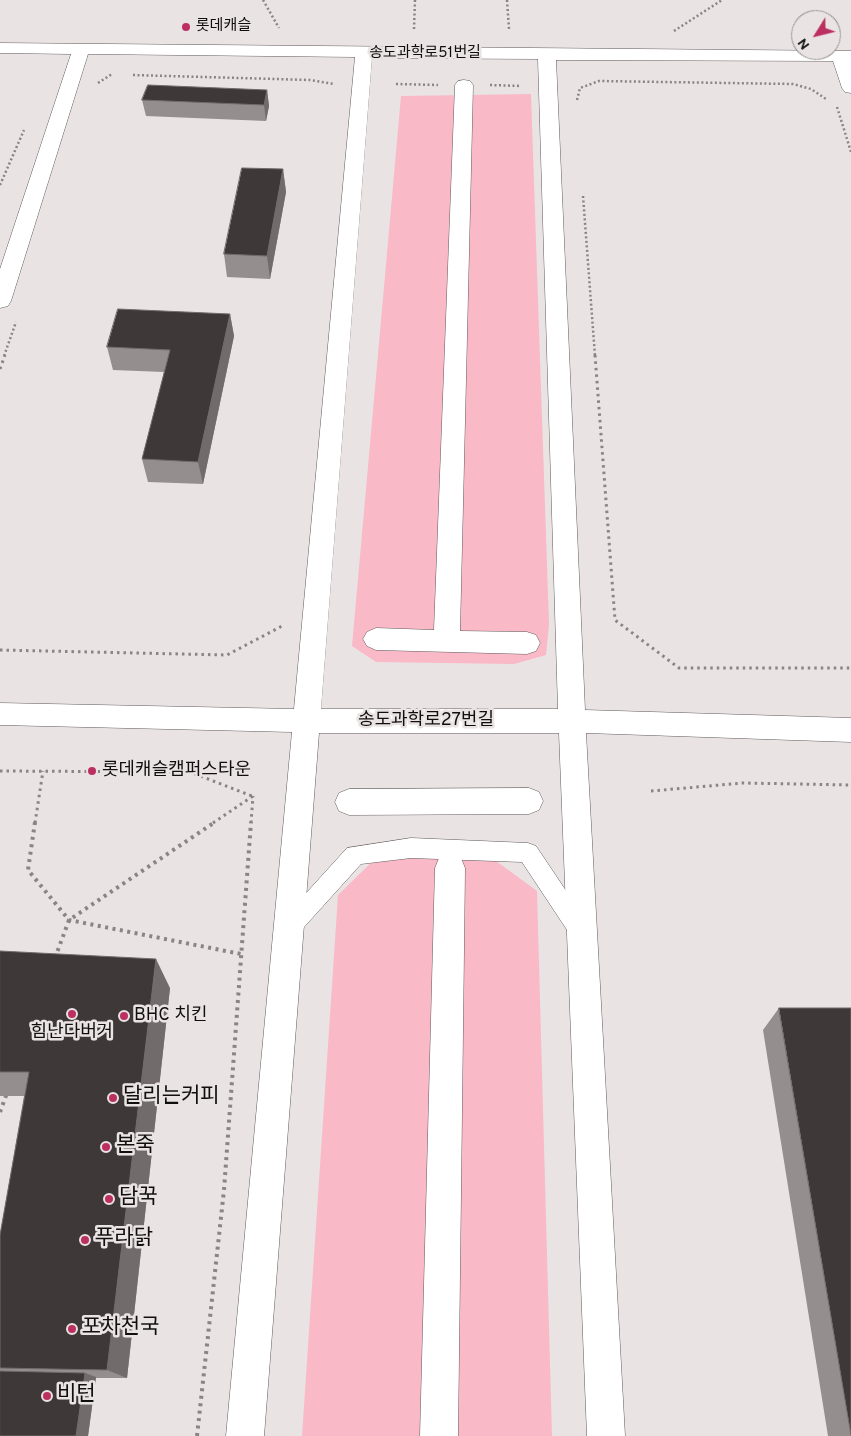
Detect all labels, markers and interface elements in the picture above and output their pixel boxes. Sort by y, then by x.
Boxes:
north arrow [791,10,841,60]
place label: 롯데캐슬 [196,18,251,36]
marker: 롯데캐슬 [180,21,192,33]
text: N [794,34,814,53]
street label: 송도과학로51번길 [369,45,481,63]
street label: 송도과학로27번길 [358,710,494,732]
place label: 롯데캐슬캠퍼스타운 [102,760,251,782]
marker: 롯데캐슬캠퍼스타운 [86,765,98,777]
place label: BHC 치킨 [134,1005,207,1027]
marker: 힘난다버거 [66,1008,78,1020]
marker: BHC 치킨 [118,1010,130,1022]
place label: 힘난다버거 [31,1022,113,1044]
place label: 달리는커피 [123,1085,220,1111]
marker: 달리는커피 [107,1092,119,1104]
place label: 본죽 [116,1134,155,1160]
marker: 본죽 [100,1141,112,1153]
place label: 담꾹 [119,1186,158,1212]
marker: 담꾹 [103,1193,115,1205]
place label: 푸라닭 [95,1227,153,1253]
marker: 푸라닭 [79,1234,91,1246]
place label: 포차천국 [82,1316,159,1342]
marker: 포차천국 [66,1323,78,1335]
place label: 비턴 [57,1383,96,1409]
marker: 비턴 [41,1390,53,1402]

